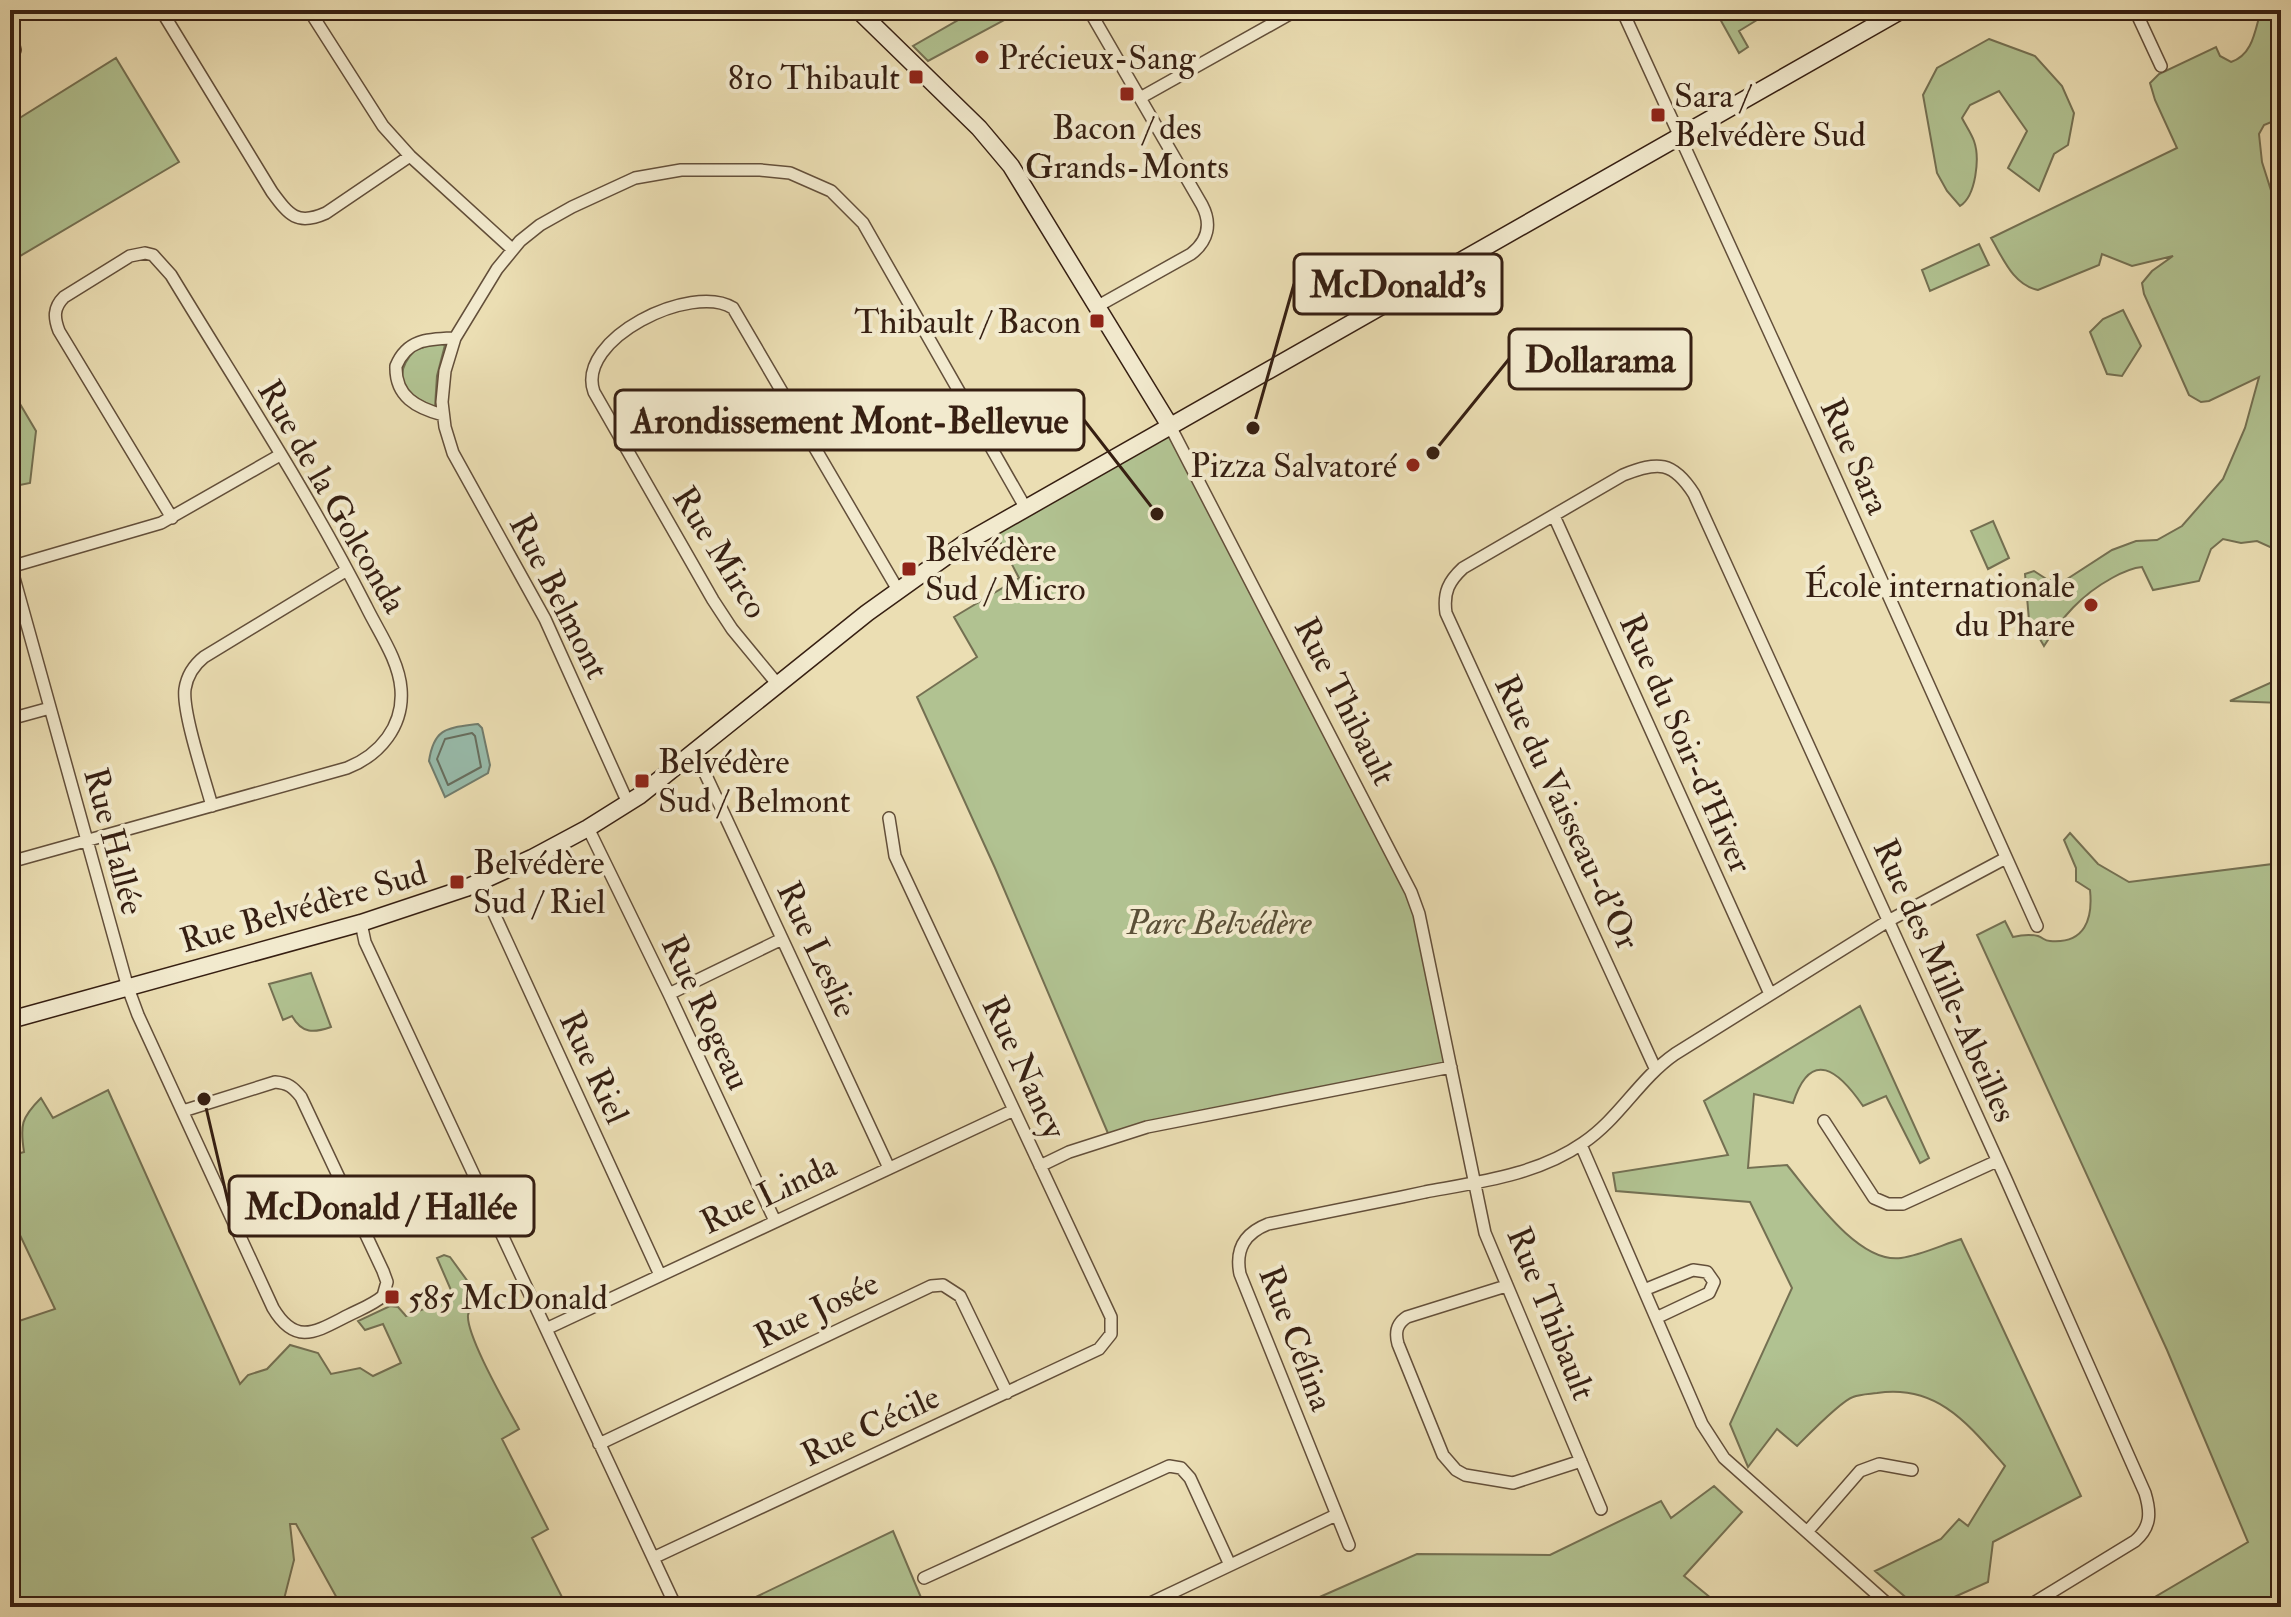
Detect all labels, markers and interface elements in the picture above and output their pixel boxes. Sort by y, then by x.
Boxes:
place label: Précieux-Sang [998,37,1197,80]
marker: Précieux-Sang [973,48,991,66]
place label: 810 Thibault [728,57,900,100]
marker: 810 Thibault [907,68,925,86]
place label: Sara / Belvédère Sud [1674,75,1866,157]
marker: Bacon / des Grands-Monts [1118,85,1136,103]
marker: Sara / Belvédère Sud [1649,106,1667,124]
place label: Bacon / des Grands-Monts [1025,107,1229,189]
callout: McDonald's [1294,254,1502,314]
text: McDonald's [1309,263,1486,308]
place label: Thibault / Bacon [854,301,1081,344]
marker: Thibault / Bacon [1088,312,1106,330]
callout: Dollarama [1509,329,1691,389]
text: Dollarama [1525,338,1677,383]
street label: Rue de la Golconda [247,372,416,622]
callout: Arondissement Mont-Bellevue [615,390,1084,450]
street label: Rue Sara [1810,392,1900,522]
text: Arondissement Mont-Bellevue [629,399,1069,444]
place label: Pizza Salvatoré [1190,445,1398,488]
marker: Pizza Salvatoré [1404,456,1422,474]
street label: Rue Mirco [662,479,777,627]
street label: Rue Belmont [499,507,618,686]
place label: Belvédère Sud / Micro [925,529,1086,611]
marker: Belvédère Sud / Micro [900,560,918,578]
place label: École internationale du Phare [1804,564,2075,647]
marker: École internationale du Phare [2082,596,2100,614]
street label: Rue du Soir-d'Hiver [1609,607,1762,880]
street label: Rue Thibault [1284,611,1405,793]
street label: Rue du Vaisseau-d'Or [1484,669,1649,957]
place label: Belvédère Sud / Belmont [658,741,850,823]
street label: Rue Hallée [73,763,154,920]
marker: Belvédère Sud / Belmont [633,772,651,790]
street label: Rue des Mille-Abeilles [1863,832,2026,1129]
place label: Belvédère Sud / Riel [473,842,606,924]
street label: Rue Belvédère Sud [175,852,432,963]
marker: Belvédère Sud / Riel [448,873,466,891]
street label: Rue Leslie [766,875,867,1025]
park label: Parc Belvédère [1125,902,1312,945]
street label: Rue Rogeau [651,928,760,1097]
street label: Rue Nancy [972,989,1076,1147]
street label: Rue Riel [549,1005,638,1131]
street label: Rue Linda [694,1144,844,1244]
callout: McDonald / Hallée [229,1176,534,1236]
text: McDonald / Hallée [244,1185,517,1230]
street label: Rue Thibault [1496,1221,1605,1406]
street label: Rue Célina [1248,1260,1343,1418]
street label: Rue Josée [748,1262,886,1359]
place label: 585 McDonald [408,1277,608,1320]
marker: 585 McDonald [383,1288,401,1306]
street label: Rue Cécile [795,1376,947,1477]

